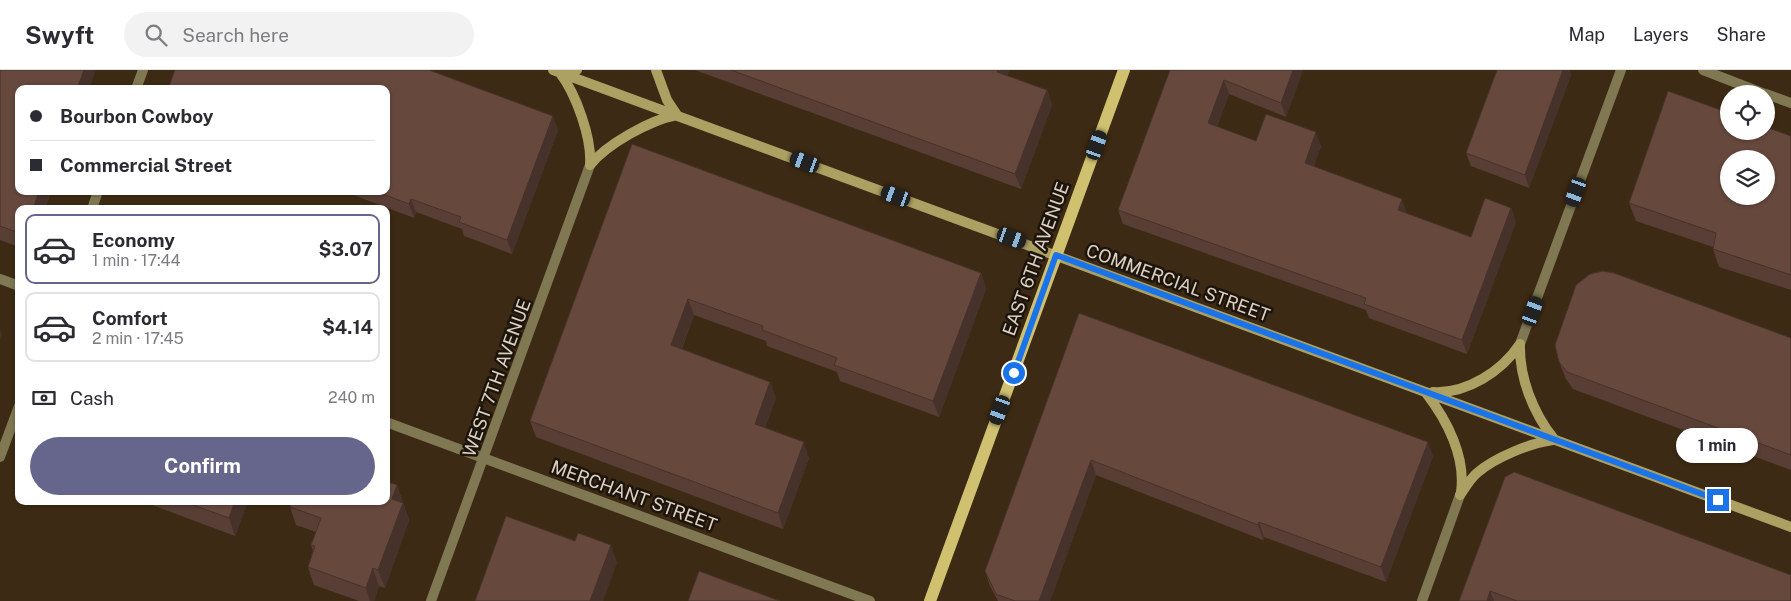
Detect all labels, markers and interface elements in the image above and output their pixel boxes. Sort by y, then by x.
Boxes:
search box [124,12,474,57]
text: Swyft [25,21,94,49]
icon: search [142,21,170,49]
text: Search here [182,24,289,46]
text: Map [1569,24,1605,45]
text: Layers [1633,24,1689,45]
text: Share [1717,24,1766,45]
map controls [1720,85,1775,205]
button: locate [1720,85,1775,140]
text: Bourbon Cowboy [60,105,214,127]
car [1084,128,1109,162]
car [788,150,821,174]
button: layers [1720,150,1775,205]
text: Commercial Street [60,154,232,176]
car [1563,175,1588,209]
street label: EAST 6TH AVENUE [998,179,1073,338]
car [879,184,912,208]
car [995,226,1028,250]
icon: car [32,227,77,272]
text: Economy [92,229,175,251]
text: $3.07 [318,238,373,260]
street label: COMMERCIAL STREET [1083,240,1273,326]
text: 1 min · 17:44 [92,251,181,270]
car [1520,294,1545,328]
street label: WEST 7TH AVENUE [458,296,535,460]
icon: car [32,305,77,350]
text: Comfort [92,307,168,329]
text: $4.14 [322,316,373,338]
text: 2 min · 17:45 [92,329,184,348]
route start [1003,362,1025,384]
icon: cash [30,384,58,412]
text: Cash [70,387,114,409]
text: 240 m [328,388,375,407]
car [987,393,1012,427]
callout: 1 min [1677,428,1759,462]
text: 1 min [1698,436,1736,455]
button: Confirm [30,437,375,495]
street label: MERCHANT STREET [548,456,720,535]
route end [1707,489,1729,511]

